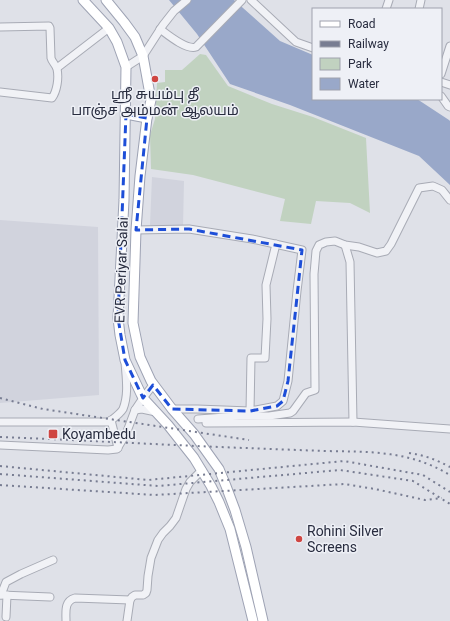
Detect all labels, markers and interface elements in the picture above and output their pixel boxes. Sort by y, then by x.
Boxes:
legend [312,8,442,100]
text: Road [348,17,376,31]
text: Railway [348,37,389,51]
text: Park [348,57,373,71]
marker: ஶ்ரீ சுயம்பு தீ பாஞ்ச அம்மன் ஆலயம் [150,74,160,84]
text: Water [348,77,379,91]
place label: ஶ்ரீ சுயம்பு தீ பாஞ்ச அம்மன் ஆலயம் [71,86,239,120]
street label: EVR Periyar Salai [111,217,131,323]
place label: Koyambedu [62,426,136,442]
marker: Koyambedu [47,428,59,440]
place label: Rohini Silver Screens [307,523,384,555]
marker: Rohini Silver Screens [294,534,304,544]

